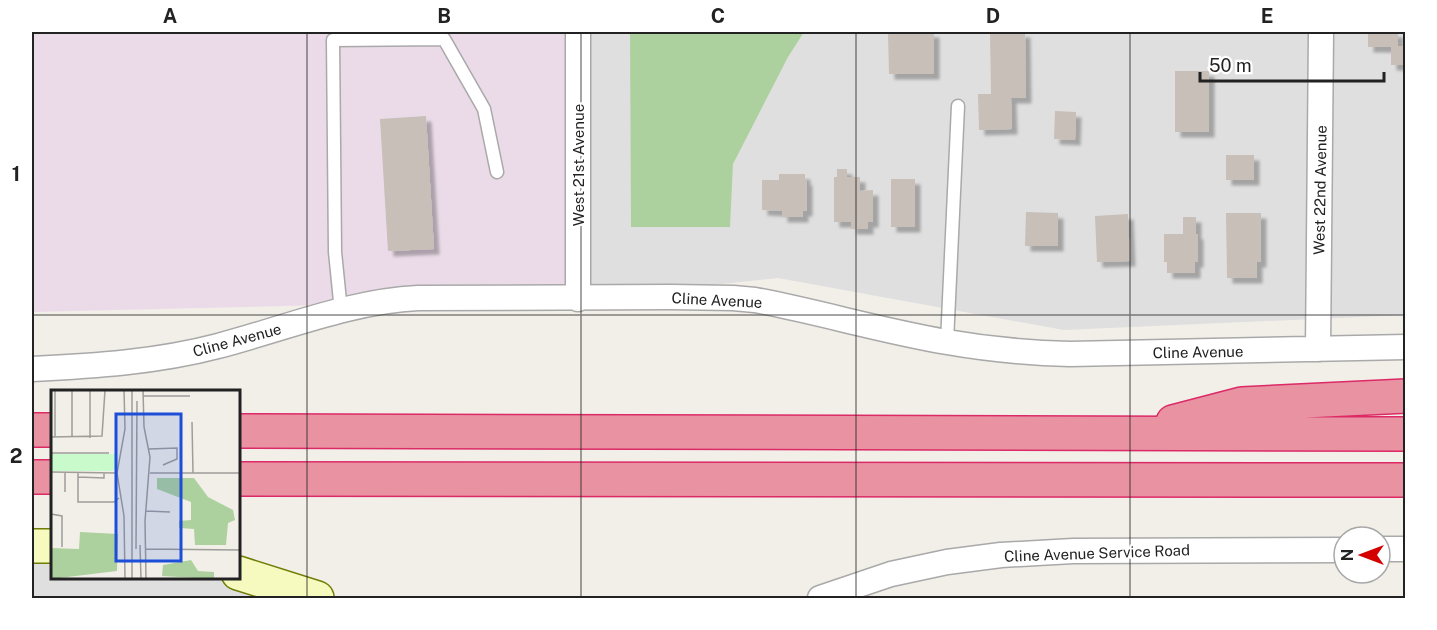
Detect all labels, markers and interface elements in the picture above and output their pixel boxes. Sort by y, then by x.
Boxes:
text: A [163,4,177,28]
text: B [437,4,451,28]
text: C [711,4,725,28]
text: D [986,4,1000,28]
text: E [1261,4,1273,28]
scale bar [1200,45,1384,83]
text: 50 m [1209,55,1252,76]
street label: West 21st Avenue [570,104,587,226]
street label: West 22nd Avenue [1310,125,1330,255]
text: 1 [12,162,20,186]
street label: Cline Avenue [671,289,763,311]
street label: Cline Avenue [191,320,283,360]
street label: Cline Avenue [1152,343,1244,361]
inset map [51,390,240,579]
text: 2 [10,444,22,468]
north arrow [1332,525,1392,585]
street label: Cline Avenue Service Road [1004,541,1190,565]
text: N [1338,549,1357,561]

